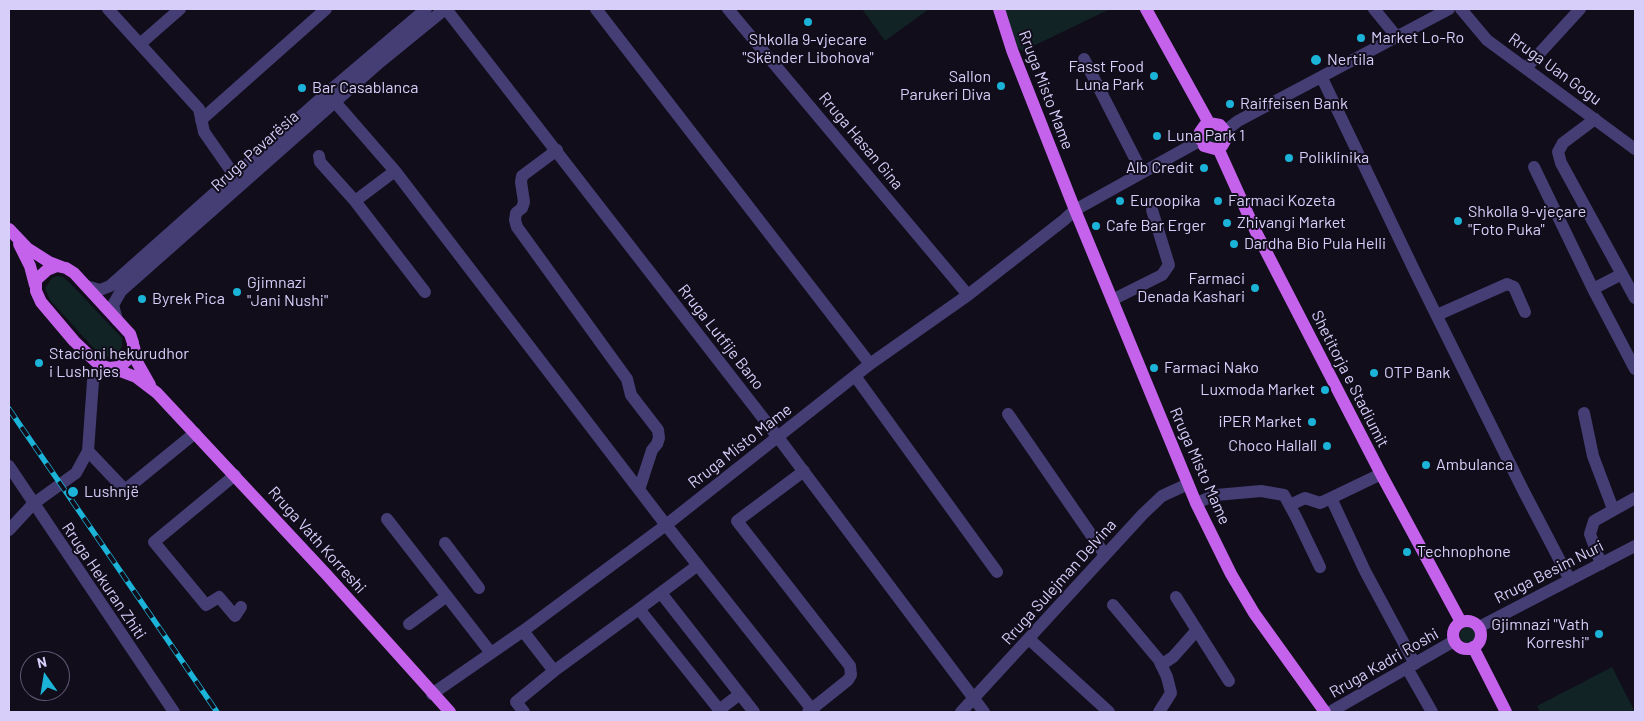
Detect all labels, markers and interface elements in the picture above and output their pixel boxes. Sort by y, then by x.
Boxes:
marker: Shkolla 9-vjecare "Skënder Libohova" [802,16,814,28]
street label: Rruga Misto Mame [1014,28,1078,152]
place label: Market Lo-Ro [1371,28,1464,48]
street label: Rruga Uan Gogu [1505,29,1605,109]
place label: Shkolla 9-vjecare "Skënder Libohova" [742,30,874,68]
marker: Market Lo-Ro [1355,32,1367,44]
place label: Nertila [1327,50,1374,70]
marker: Nertila [1309,53,1323,67]
place label: Fasst Food Luna Park [1068,57,1144,95]
place label: Sallon Parukeri Diva [900,67,991,105]
marker: Fasst Food Luna Park [1148,70,1160,82]
place label: Bar Casablanca [312,78,418,98]
marker: Sallon Parukeri Diva [995,80,1007,92]
marker: Bar Casablanca [296,82,308,94]
street label: Rruga Hasan Gina [815,88,907,194]
place label: Raiffeisen Bank [1240,94,1348,114]
marker: Raiffeisen Bank [1224,98,1236,110]
street label: Rruga Pavarësia [207,107,303,195]
place label: Luna Park 1 [1167,126,1245,146]
marker: Luna Park 1 [1151,130,1163,142]
place label: Poliklinika [1299,148,1369,168]
marker: Poliklinika [1283,152,1295,164]
place label: Alb Credit [1126,158,1194,178]
marker: Alb Credit [1198,162,1210,174]
place label: Euroopika [1130,191,1200,211]
place label: Farmaci Kozeta [1228,191,1335,211]
marker: Euroopika [1114,195,1126,207]
marker: Farmaci Kozeta [1212,195,1224,207]
place label: Shkolla 9-vjeçare "Foto Puka" [1468,202,1586,240]
place label: Zhivangi Market [1237,213,1346,233]
marker: Shkolla 9-vjeçare "Foto Puka" [1452,215,1464,227]
place label: Cafe Bar Erger [1106,216,1206,236]
marker: Zhivangi Market [1221,217,1233,229]
marker: Cafe Bar Erger [1090,220,1102,232]
place label: Dardha Bio Pula Helli [1244,234,1386,254]
marker: Dardha Bio Pula Helli [1228,238,1240,250]
place label: Farmaci Denada Kashari [1137,269,1245,307]
place label: Gjimnazi "Jani Nushi" [247,273,328,311]
street label: Rruga Lutfije Bano [674,280,768,394]
marker: Farmaci Denada Kashari [1249,282,1261,294]
marker: Gjimnazi "Jani Nushi" [231,286,243,298]
place label: Byrek Pica [152,289,225,309]
marker: Byrek Pica [136,293,148,305]
street label: Shetitorja e Stadiumit [1307,307,1393,451]
place label: Stacioni hekurudhor i Lushnjes [49,344,189,382]
marker: Stacioni hekurudhor i Lushnjes [33,357,45,369]
place label: Farmaci Nako [1164,358,1259,378]
marker: Farmaci Nako [1148,362,1160,374]
place label: OTP Bank [1384,363,1450,383]
marker: OTP Bank [1368,367,1380,379]
place label: Luxmoda Market [1200,380,1315,400]
marker: Luxmoda Market [1319,384,1331,396]
street label: Rruga Misto Mame [684,400,796,492]
street label: Rruga Misto Mame [1166,404,1234,528]
place label: iPER Market [1218,412,1302,432]
marker: iPER Market [1306,416,1318,428]
place label: Choco Hallall [1228,436,1317,456]
marker: Choco Hallall [1321,440,1333,452]
place label: Ambulanca [1436,455,1513,475]
marker: Ambulanca [1420,459,1432,471]
place label: Lushnjë [84,482,139,502]
street label: Rruga Vath Korreshi [264,483,370,597]
marker: Lushnjë [66,485,80,499]
street label: Rruga Sulejman Delvina [998,515,1120,649]
street label: Rruga Hekuran Zhiti [58,519,150,643]
street label: Rruga Besim Nuri [1491,536,1607,608]
place label: Technophone [1417,542,1511,562]
marker: Technophone [1401,546,1413,558]
place label: Gjimnazi "Vath Korreshi" [1491,615,1589,653]
street label: Rruga Kadri Roshi [1326,624,1442,702]
marker: Gjimnazi "Vath Korreshi" [1593,628,1605,640]
north arrow [20,651,70,701]
text: N [35,653,48,671]

